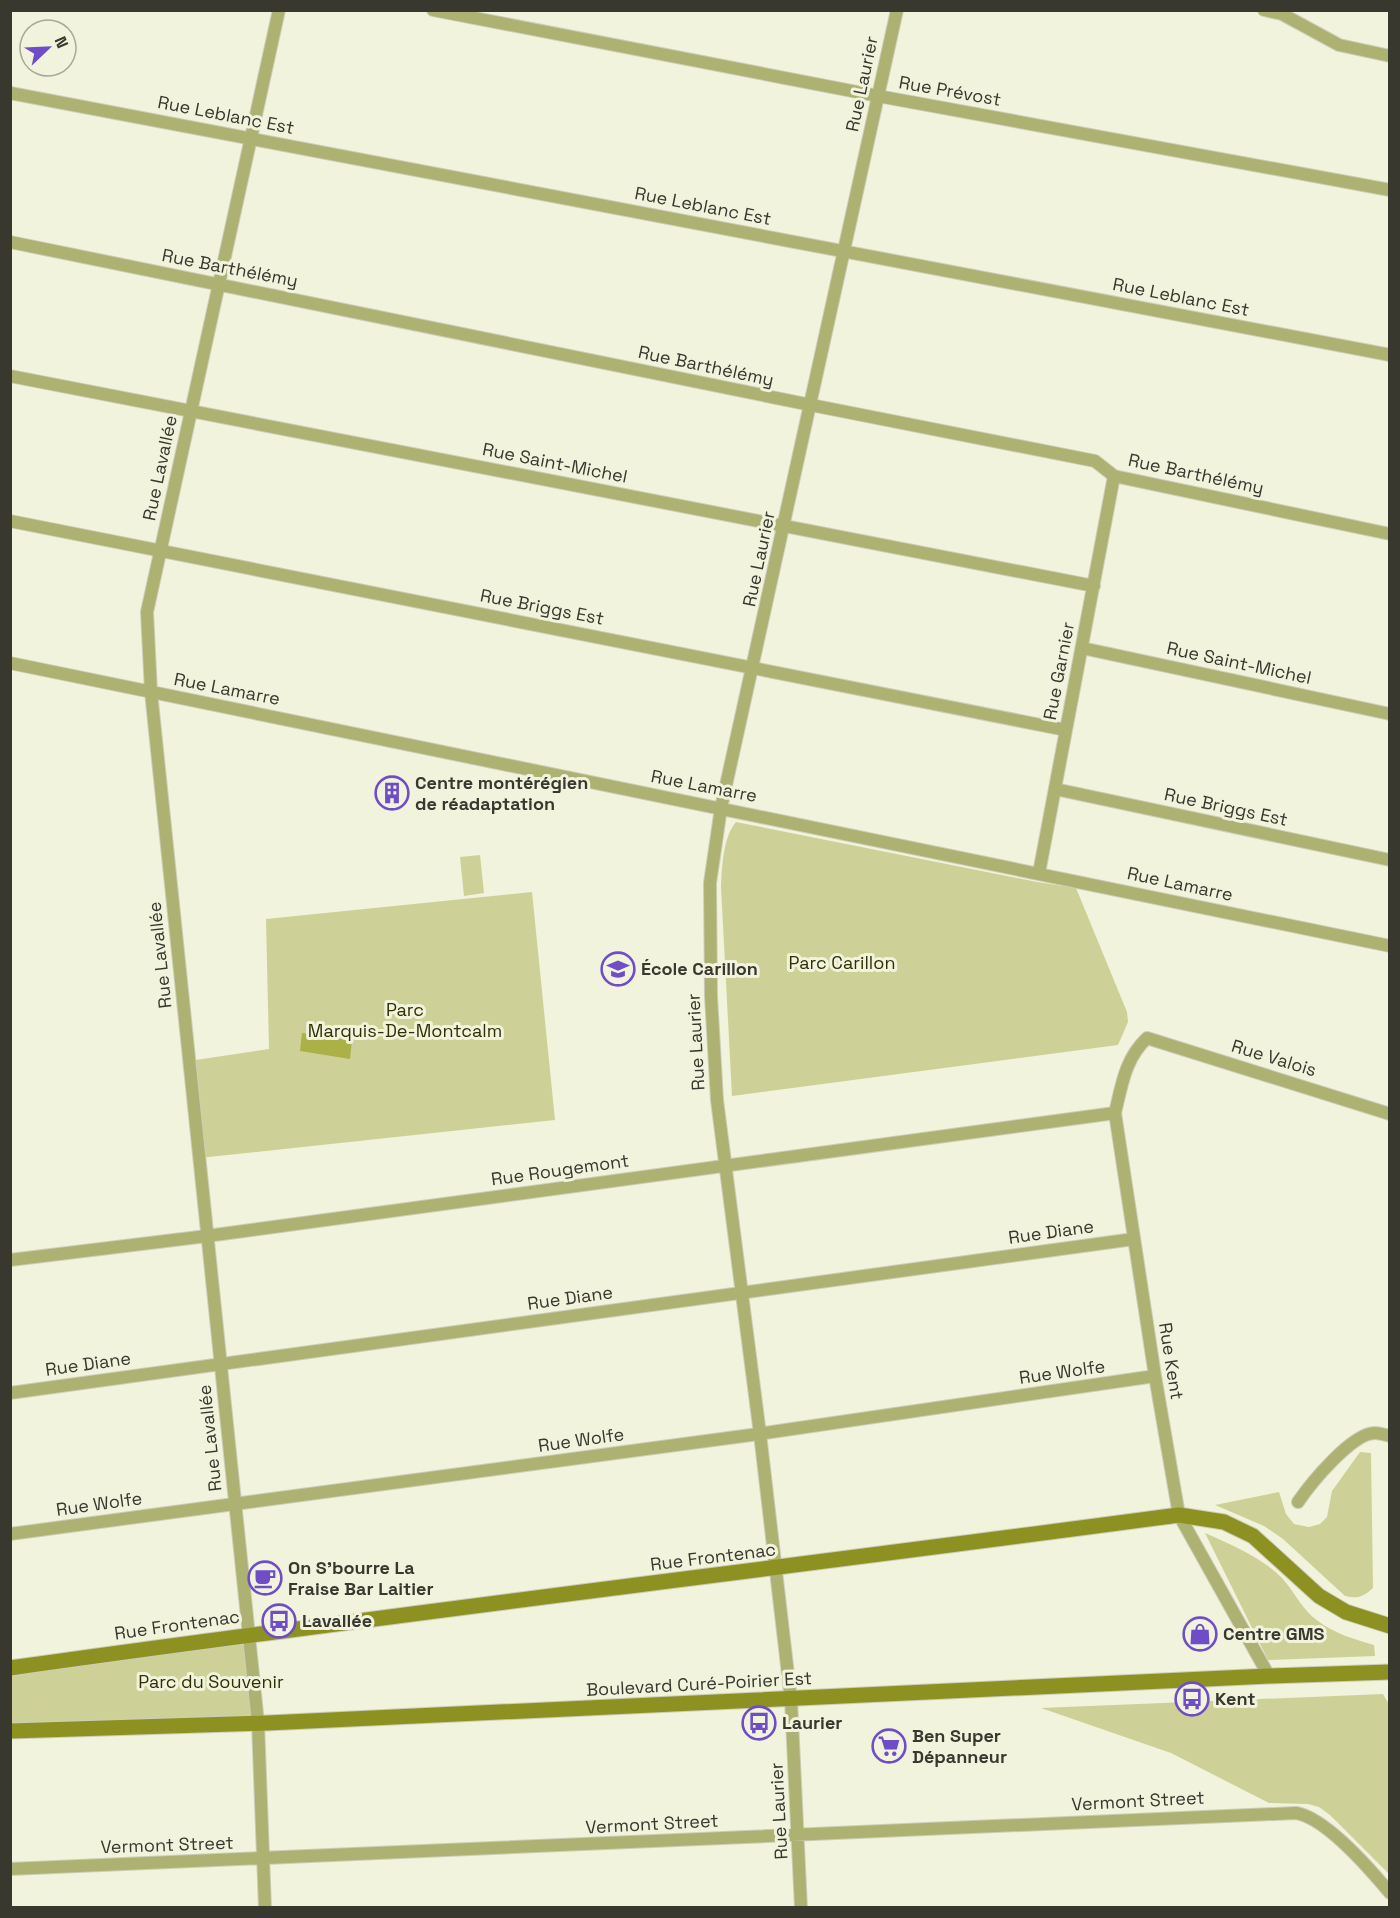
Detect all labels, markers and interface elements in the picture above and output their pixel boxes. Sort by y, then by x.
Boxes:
north arrow [18,18,78,78]
text: N [50,33,73,51]
street label: Rue Laurier [840,34,883,134]
street label: Rue Prévost [897,70,1003,111]
street label: Rue Leblanc Est [156,90,296,139]
street label: Rue Leblanc Est [633,181,773,230]
street label: Rue Barthélémy [160,243,300,292]
street label: Rue Leblanc Est [1111,272,1251,321]
street label: Rue Barthélémy [636,340,776,391]
street label: Rue Lavallée [137,413,182,523]
street label: Rue Saint-Michel [481,437,630,488]
street label: Rue Barthélémy [1126,448,1266,499]
street label: Rue Laurier [737,509,780,609]
street label: Rue Briggs Est [478,583,606,630]
street label: Rue Garnier [1038,620,1079,722]
street label: Rue Saint-Michel [1165,636,1314,689]
street label: Rue Lamarre [172,667,282,710]
street label: Rue Lamarre [649,764,759,807]
place label: Centre montérégien de réadaptation [415,771,588,815]
building icon: Centre montérégien de réadaptation [374,775,410,811]
street label: Rue Briggs Est [1162,782,1290,831]
street label: Rue Lamarre [1125,861,1235,906]
street label: Rue Lavallée [142,901,177,1010]
school or university icon: École Carillon [600,951,636,987]
park label: Parc Carillon [789,951,895,974]
place label: École Carillon [641,957,758,980]
street label: Rue Laurier [681,993,710,1091]
park label: Parc Marquis-De-Montcalm [308,998,502,1042]
street label: Rue Valois [1229,1034,1319,1081]
street label: Rue Rougemont [489,1148,630,1191]
street label: Rue Diane [1007,1214,1095,1249]
street label: Rue Diane [526,1280,614,1315]
street label: Rue Kent [1154,1321,1189,1401]
street label: Rue Diane [44,1346,132,1381]
street label: Rue Wolfe [1017,1354,1106,1389]
street label: Rue Lavallée [192,1384,227,1493]
street label: Rue Wolfe [536,1422,625,1457]
street label: Rue Wolfe [54,1486,143,1521]
street label: Rue Frontenac [649,1537,777,1576]
place label: On S'bourre La Fraise Bar Laitier [288,1556,434,1600]
cafe icon: On S'bourre La Fraise Bar Laitier [247,1560,283,1596]
bus stop icon: Lavallée [261,1603,297,1639]
street label: Rue Frontenac [113,1604,241,1645]
place label: Lavallée [302,1609,372,1632]
shop icon: Centre GMS [1182,1616,1218,1652]
place label: Centre GMS [1223,1622,1325,1645]
street label: Boulevard Curé-Poirier Est [585,1666,812,1701]
park label: Parc du Souvenir [138,1670,284,1693]
bus stop icon: Kent [1174,1681,1210,1717]
place label: Kent [1215,1687,1255,1710]
bus stop icon: Laurier [741,1705,777,1741]
place label: Laurier [782,1711,842,1734]
place label: Ben Super Dépanneur [912,1724,1007,1768]
supermarket icon: Ben Super Dépanneur [871,1728,907,1764]
street label: Rue Laurier [764,1762,793,1860]
street label: Vermont Street [1071,1786,1205,1815]
street label: Vermont Street [585,1809,719,1838]
street label: Vermont Street [100,1831,234,1858]

